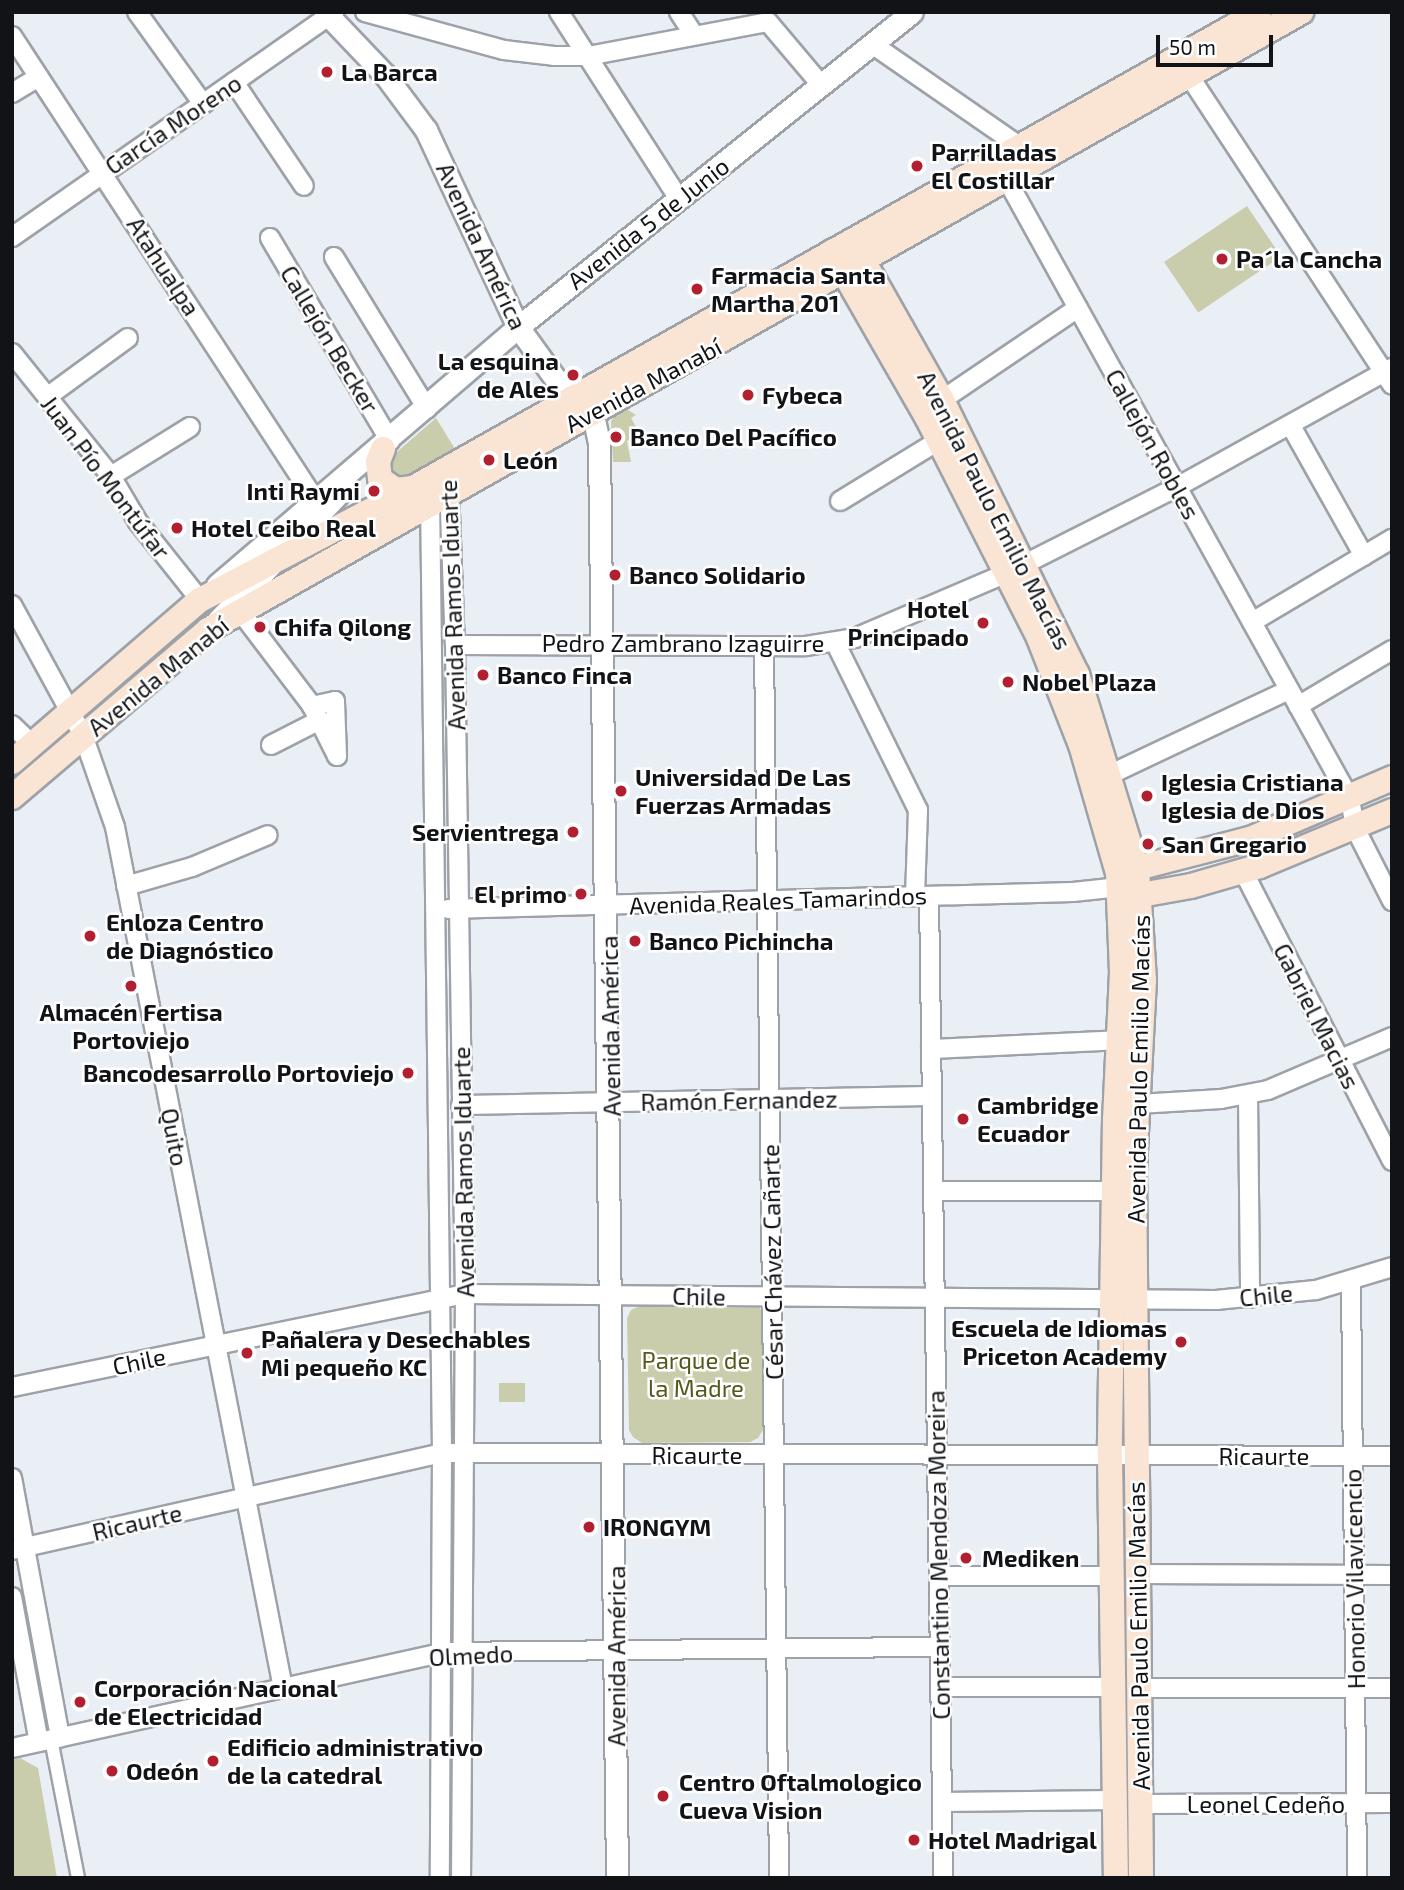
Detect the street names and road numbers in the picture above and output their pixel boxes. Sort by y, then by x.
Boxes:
street label: García Moreno [99,68,247,180]
street label: Avenida 5 de Junio [561,151,735,295]
street label: Avenida América [431,158,533,334]
street label: Atahualpa [121,211,207,321]
street label: Callejón Becker [275,260,385,418]
street label: Avenida Manabí [560,332,726,438]
street label: Callejón Robles [1100,364,1206,524]
street label: Avenida Paulo Emilio Macías [912,366,1078,654]
street label: Juan Pío Montúfar [35,390,177,564]
street label: Avenida Ramos Iduarte [433,479,471,731]
street label: Avenida Manabí [82,610,234,742]
street label: Pedro Zambrano Izaguirre [542,629,824,657]
street label: Avenida Reales Tamarindos [628,880,928,920]
street label: Avenida Paulo Emilio Macías [1121,914,1155,1224]
street label: Avenida América [594,935,626,1117]
street label: Gabriel Macias [1268,938,1366,1094]
street label: Avenida Ramos Iduarte [446,1046,480,1298]
street label: Ramón Fernandez [640,1084,838,1116]
street label: Quito [155,1106,195,1168]
street label: César Chávez Cañarte [756,1144,788,1380]
street label: Chile [1238,1278,1294,1312]
street label: Chile [672,1281,726,1311]
street label: Chile [110,1341,168,1381]
street label: Constantino Mendoza Moreira [921,1390,955,1720]
street label: Ricaurte [651,1441,743,1469]
street label: Ricaurte [1218,1442,1310,1470]
street label: Honorio Vilavicencio [1338,1468,1370,1690]
street label: Avenida Paulo Emilio Macías [1121,1481,1155,1791]
street label: Ricaurte [89,1498,185,1546]
street label: Avenida América [602,1565,630,1747]
street label: Olmedo [428,1638,514,1672]
street label: Leonel Cedeño [1187,1790,1345,1818]

